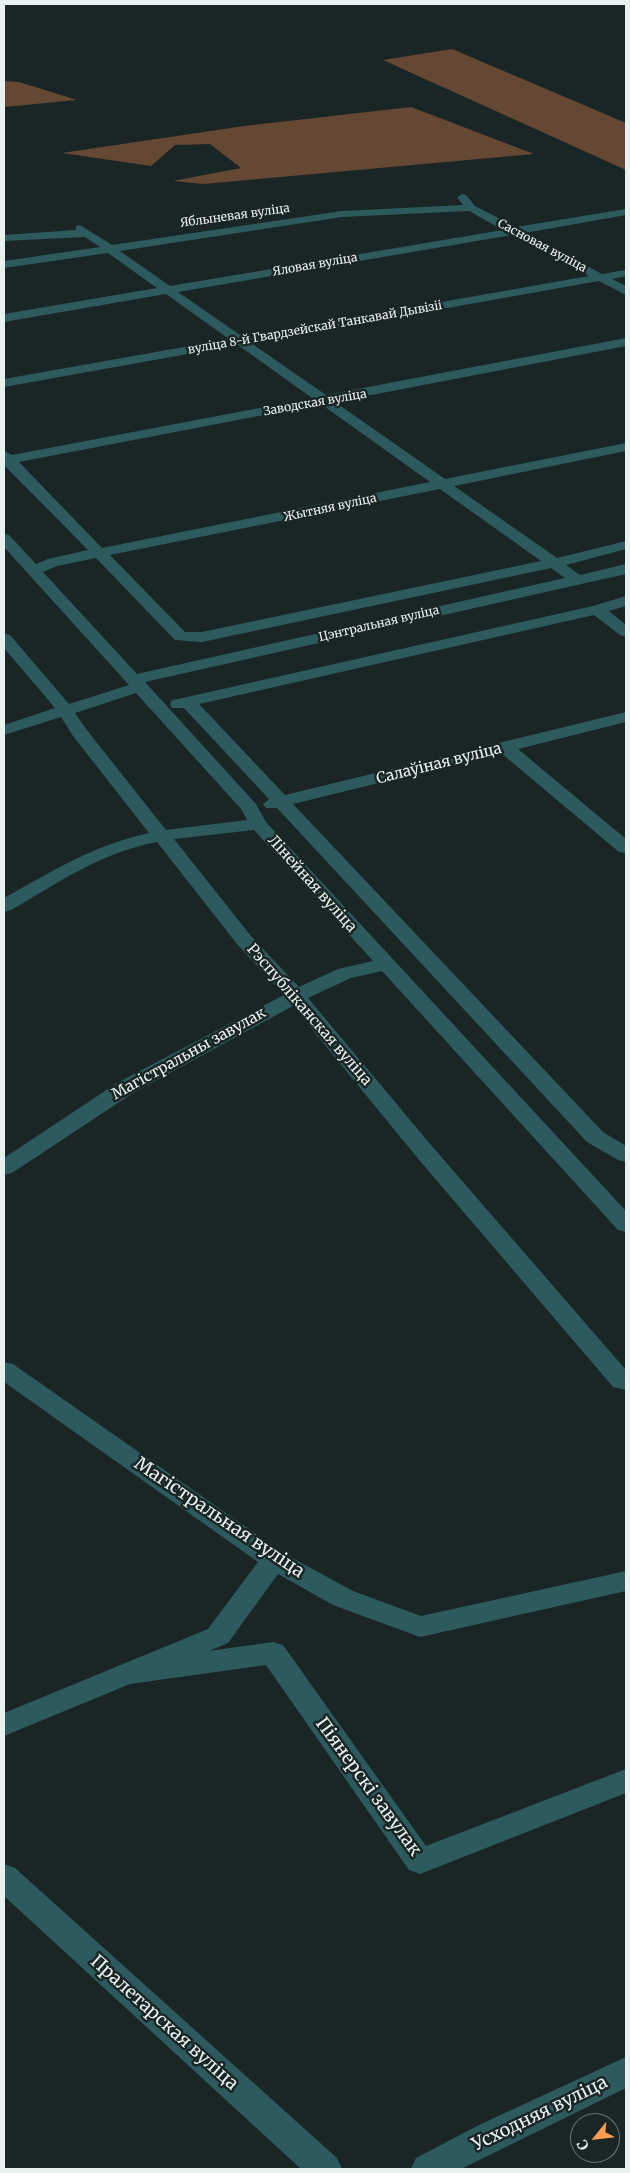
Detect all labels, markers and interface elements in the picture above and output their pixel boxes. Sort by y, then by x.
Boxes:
street label: Яблыневая вуліца [179,201,291,231]
street label: Сасновая вуліца [495,216,589,276]
street label: Яловая вуліца [271,250,359,280]
street label: вуліца 8-й Гвардзейскай Танкавай Дывізіі [187,299,443,357]
street label: Заводская вуліца [262,387,368,419]
street label: Жытняя вуліца [282,491,378,525]
street label: Цэнтральная вуліца [317,603,441,645]
street label: Салаўіная вуліца [374,740,504,788]
street label: Лінейная вуліца [264,832,360,936]
street label: Рэспубліканская вуліца [243,941,375,1089]
street label: Магістральны завулак [109,1004,269,1104]
street label: Магістральная вуліца [130,1453,308,1583]
street label: Піянерскі завулак [311,1714,425,1860]
street label: Пралетарская вуліца [86,1951,242,2095]
street label: Усходняя вуліца [469,2072,611,2156]
north arrow [570,2113,620,2163]
text: С [573,2136,593,2153]

